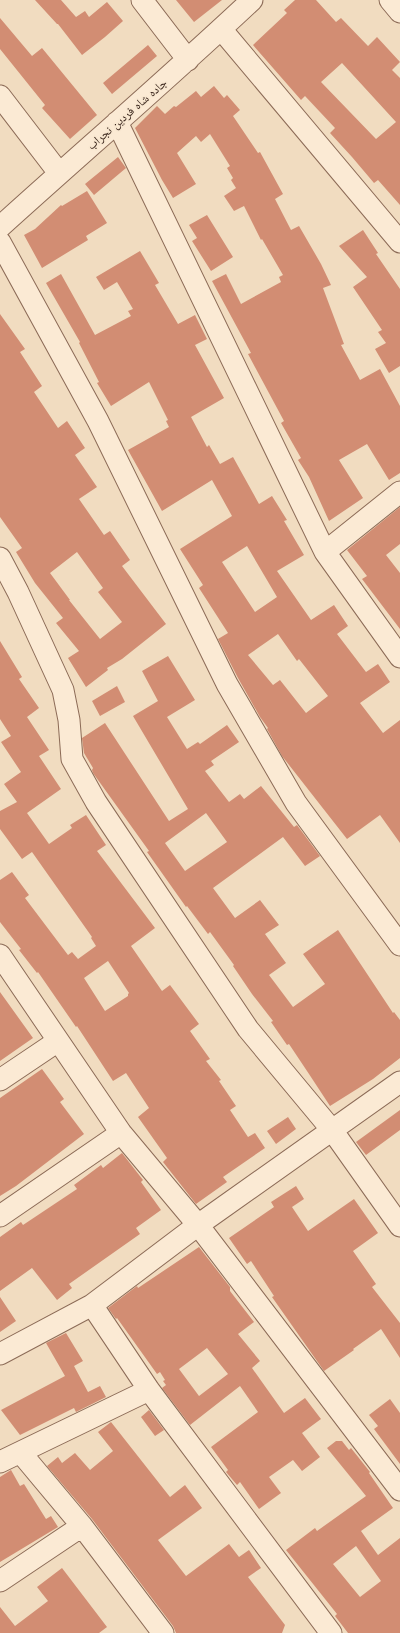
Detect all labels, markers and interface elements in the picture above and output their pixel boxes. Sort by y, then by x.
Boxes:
street label: جاده شاه فردین نجراب [84,75,170,153]

